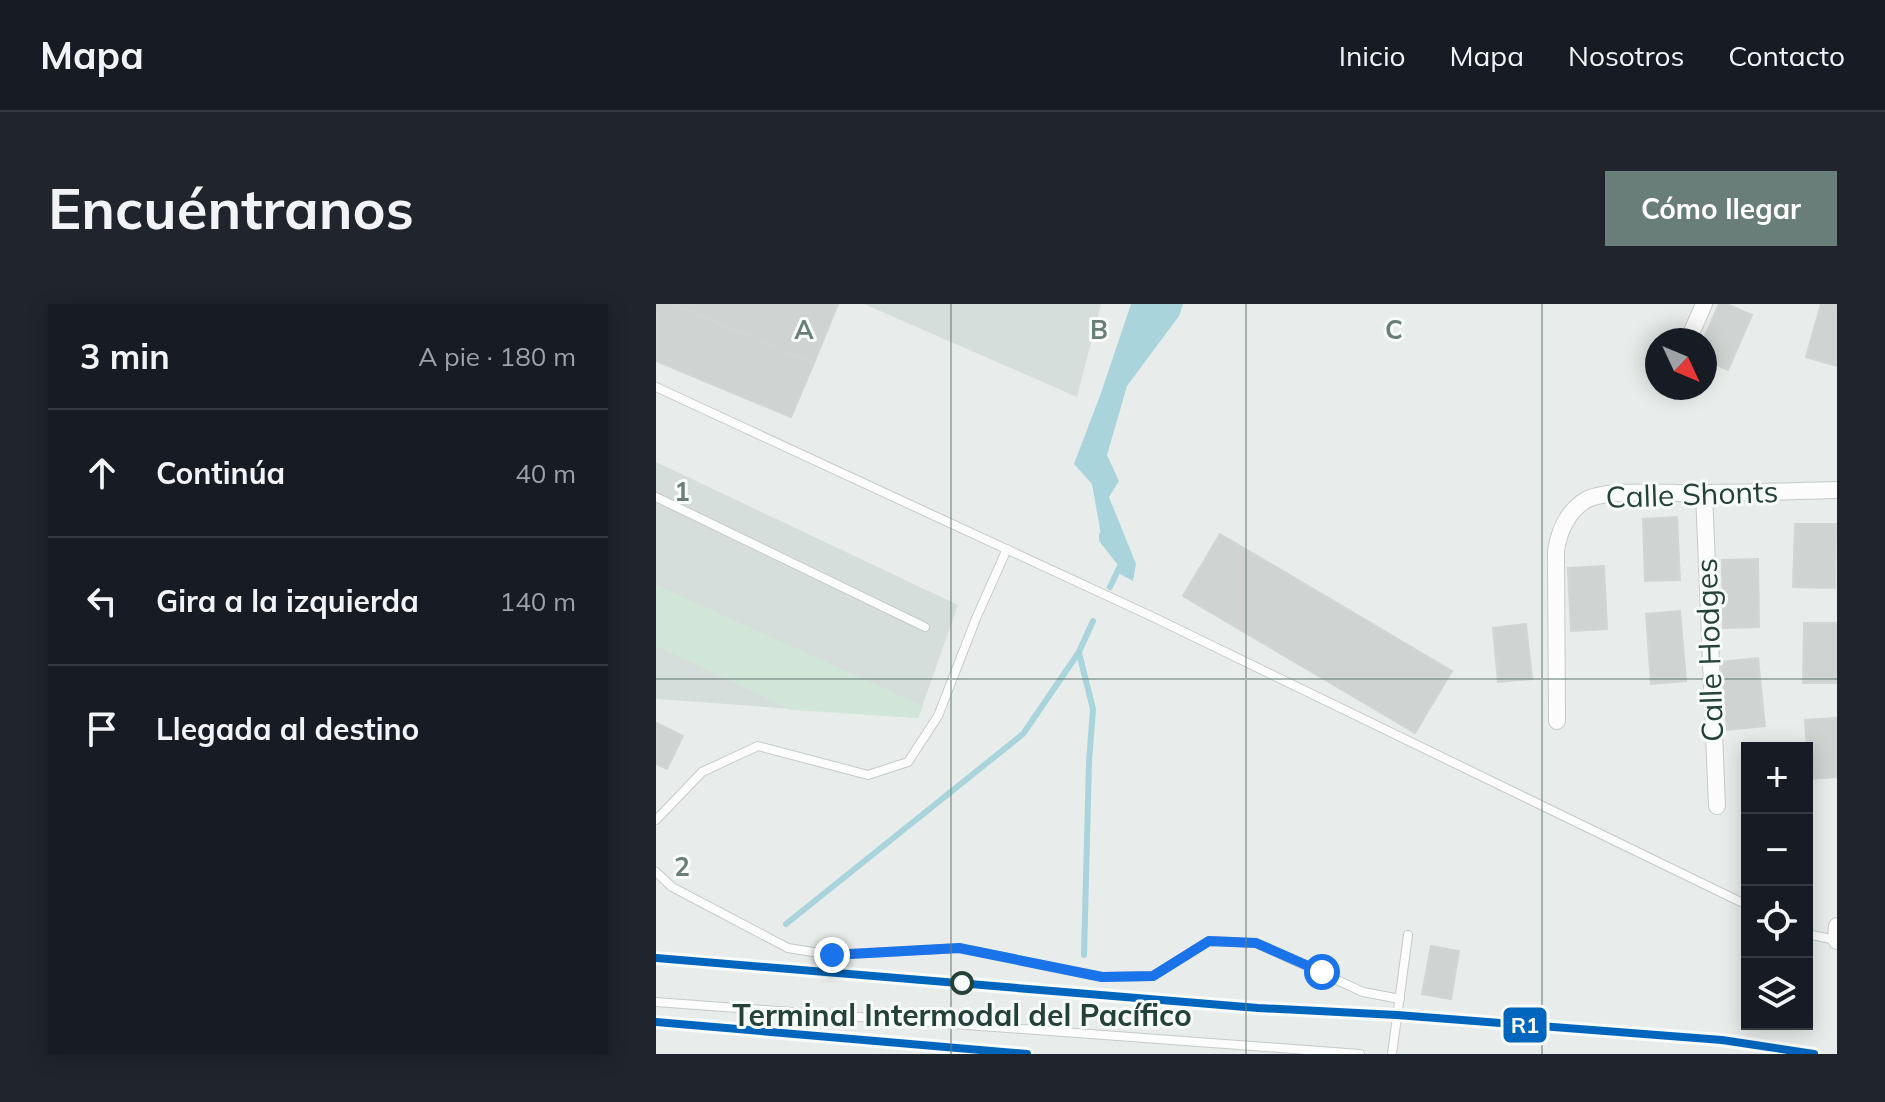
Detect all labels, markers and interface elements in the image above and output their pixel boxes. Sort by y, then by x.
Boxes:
text: Mapa [40,31,144,79]
text: Inicio [1339,38,1406,73]
text: Mapa [1450,38,1524,73]
text: Nosotros [1568,38,1684,73]
text: Contacto [1728,38,1845,73]
button: Cómo llegar [1605,171,1837,246]
text: Encuéntranos [48,173,414,243]
text: A [794,313,814,346]
text: B [1090,313,1108,346]
text: C [1385,313,1403,346]
north arrow [1645,328,1717,400]
text: 3 min [80,335,170,378]
text: A pie · 180 m [418,340,576,373]
icon: ahead [80,451,124,495]
text: Continúa [156,454,285,492]
text: 40 m [515,457,576,490]
street label: Calle Shonts [1605,472,1779,516]
text: 1 [674,475,690,508]
street label: Calle Hodges [1687,557,1731,743]
icon: left [80,579,124,623]
text: Gira a la izquierda [156,582,419,620]
text: 140 m [500,585,576,618]
icon: arrive [80,707,124,751]
text: Llegada al destino [156,710,419,748]
map controls [1741,742,1813,1030]
button: + [1741,742,1813,814]
button: − [1741,814,1813,886]
text: 2 [674,850,690,883]
button: locate [1741,886,1813,958]
route end [814,937,850,973]
route start [1304,954,1340,990]
button: layers [1741,958,1813,1030]
marker: Terminal Intermodal del Pacífico [951,972,973,994]
place label: Terminal Intermodal del Pacífico [732,996,1192,1034]
line badge: R1 [1502,1006,1548,1044]
text: R1 [1511,1011,1539,1039]

